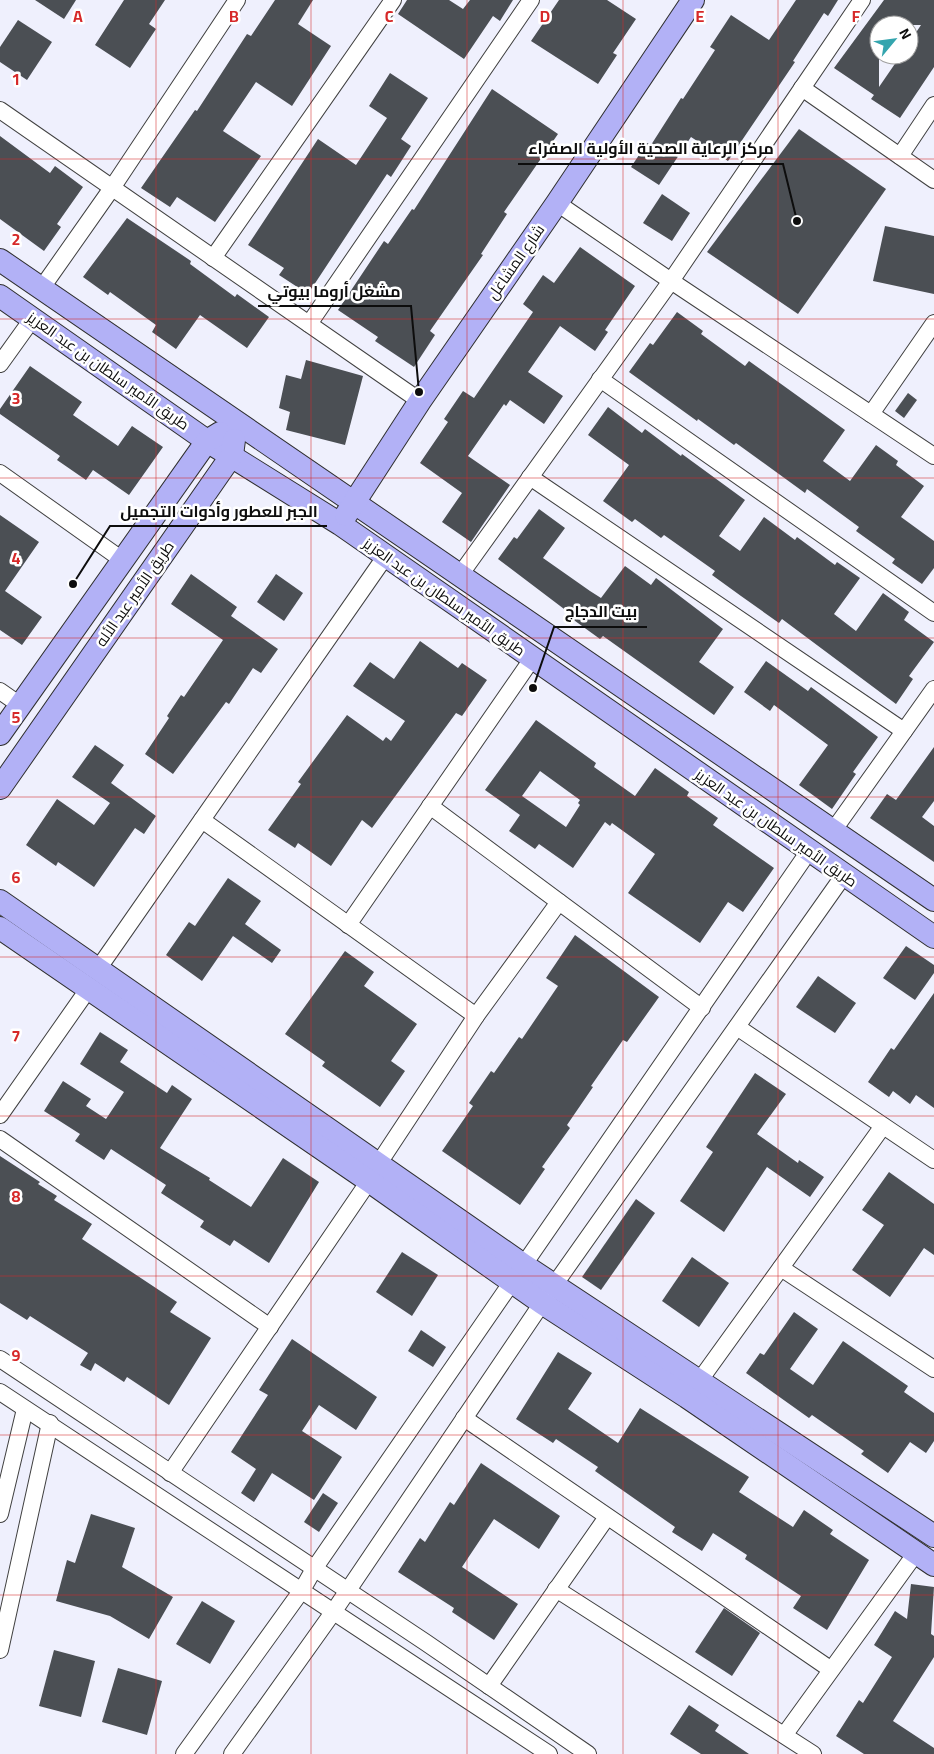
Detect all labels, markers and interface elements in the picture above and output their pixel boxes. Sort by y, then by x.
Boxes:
text: A [73,1,83,31]
text: B [229,1,239,31]
text: C [385,1,394,31]
text: D [540,1,550,31]
text: E [696,1,705,31]
text: F [852,1,861,31]
north arrow [869,15,919,65]
text: N [892,23,919,44]
text: 1 [12,64,20,94]
callout: مركز الرعاية الصحية الأولية الصفراء [518,133,783,164]
text: مركز الرعاية الصحية الأولية الصفراء [528,133,774,163]
street label: شارع المشاغل [479,218,553,306]
text: 2 [12,224,20,254]
callout: مشغل أروما بيوتي [258,275,411,306]
text: مشغل أروما بيوتي [268,276,400,306]
street label: طريق الأمير سلطان بن عبد العزيز [20,303,196,438]
text: 3 [12,383,21,413]
callout: الجبر للعطور وأدوات التجميل [110,495,327,526]
text: الجبر للعطور وأدوات التجميل [120,496,318,526]
street label: طريق الأمير سلطان بن عبد العزيز [356,529,532,664]
street label: طريق الأمير عبد الأله [87,535,182,653]
text: 4 [12,543,21,573]
callout: بيت الدجاج [554,596,647,627]
text: بيت الدجاج [565,596,637,626]
text: 5 [12,702,21,732]
street label: طريق الأمير سلطان بن عبد العزيز [688,760,864,895]
text: 6 [12,862,21,892]
text: 7 [12,1021,20,1051]
text: 8 [12,1181,21,1211]
text: 9 [12,1340,21,1370]

